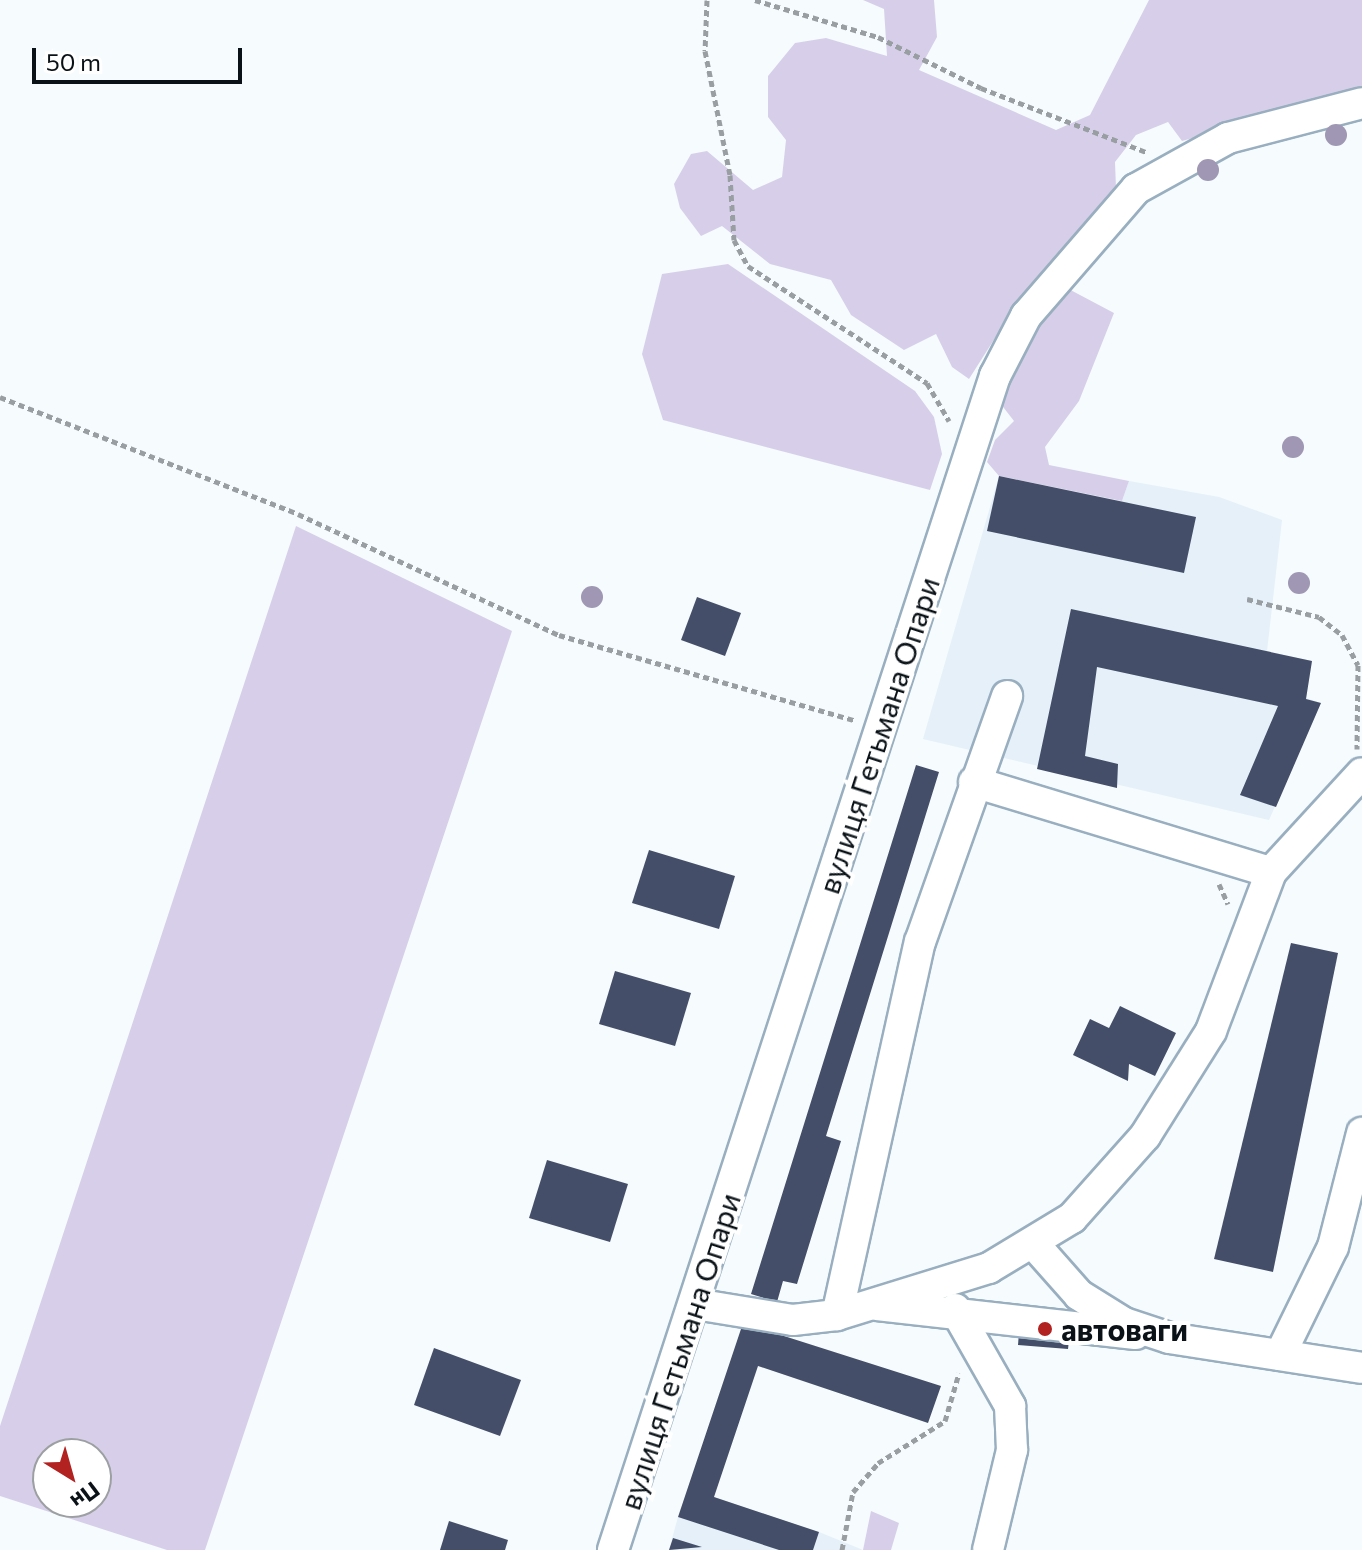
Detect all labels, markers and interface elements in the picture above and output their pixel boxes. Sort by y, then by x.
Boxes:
scale bar [36,32,246,82]
text: 50 m [46,47,101,76]
street label: вулиця Гетьмана Опари [810,572,946,898]
street label: вулиця Гетьмана Опари [611,1188,747,1514]
place label: автоваги [1061,1311,1188,1347]
marker: автоваги [1036,1320,1054,1338]
north arrow [32,1438,112,1518]
text: Пн [66,1476,105,1516]

